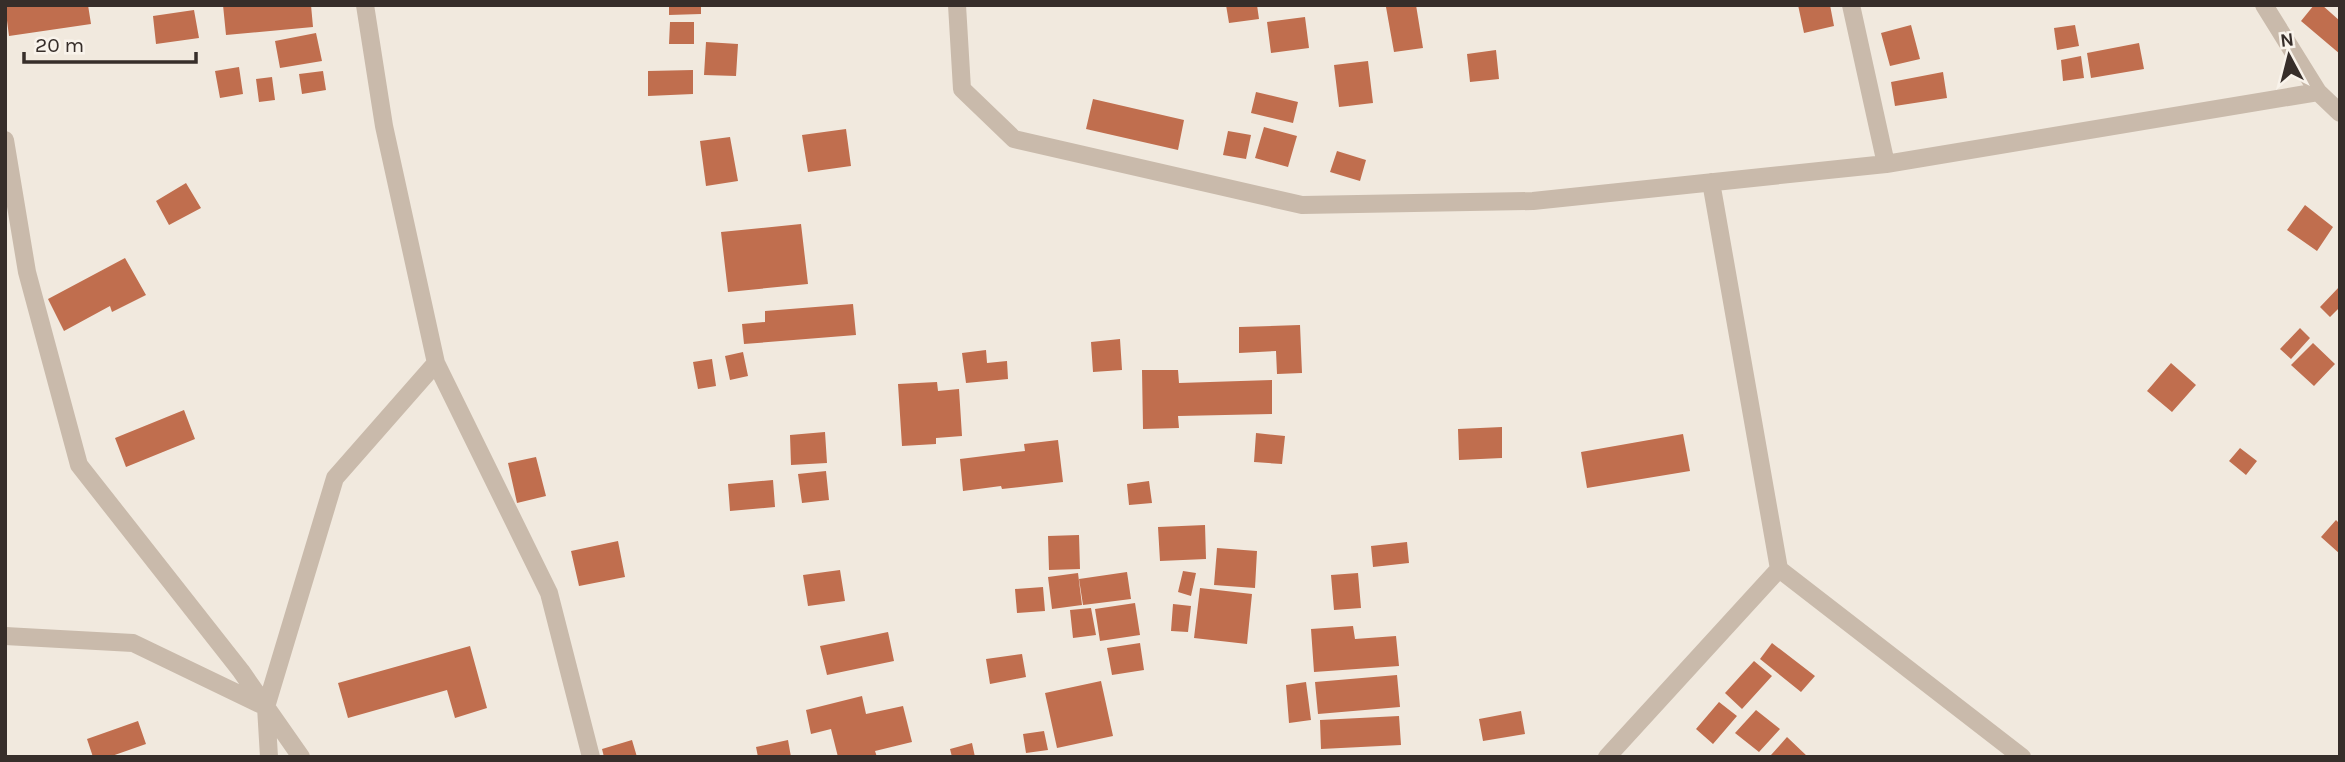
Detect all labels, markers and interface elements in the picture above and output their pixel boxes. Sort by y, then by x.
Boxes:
scale bar [24,21,196,65]
north arrow [2254,21,2324,91]
text: N [2279,28,2295,52]
text: 20 m [35,33,84,57]

